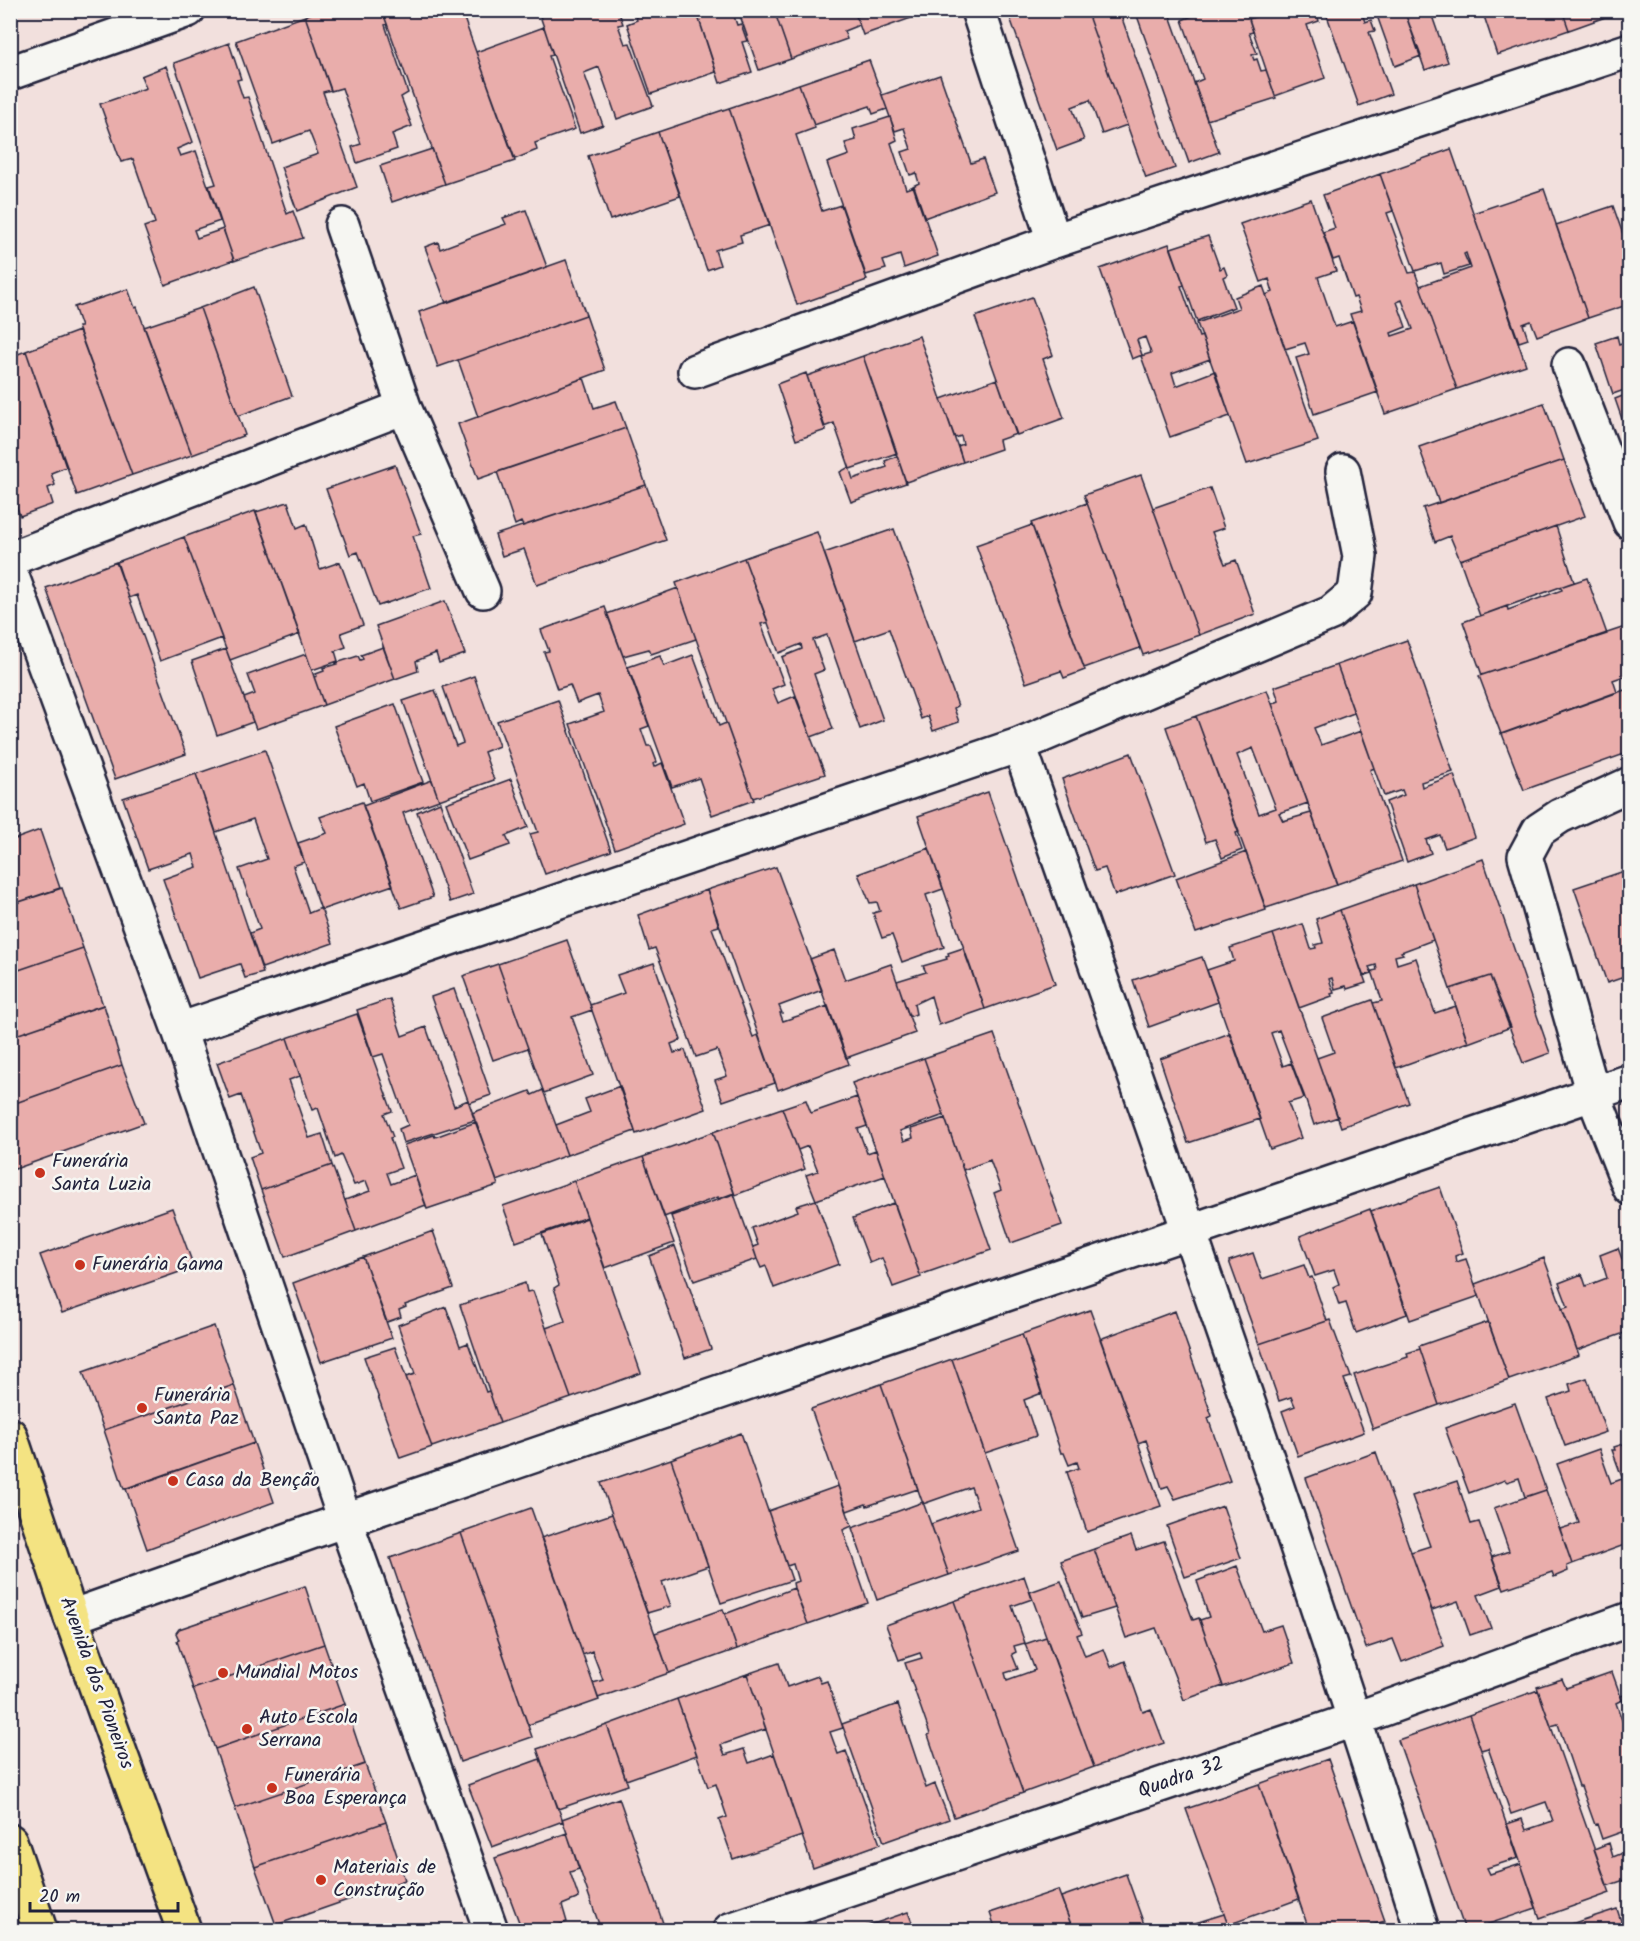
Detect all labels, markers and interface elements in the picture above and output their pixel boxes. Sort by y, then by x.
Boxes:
place label: Funerária Santa Luzia [52,1146,151,1201]
marker: Funerária Santa Luzia [33,1166,47,1180]
place label: Funerária Gama [92,1249,223,1281]
marker: Funerária Gama [73,1258,87,1272]
place label: Funerária Santa Paz [154,1380,239,1435]
marker: Funerária Santa Paz [135,1401,149,1415]
place label: Casa da Benção [185,1465,320,1497]
marker: Casa da Benção [166,1474,180,1488]
street label: Avenida dos Pioneiros [50,1592,142,1774]
place label: Mundial Motos [235,1657,359,1689]
marker: Mundial Motos [216,1666,230,1680]
place label: Auto Escola Serrana [259,1702,358,1757]
marker: Auto Escola Serrana [240,1722,254,1736]
street label: Quadra 32 [1134,1748,1228,1808]
place label: Funerária Boa Esperança [284,1760,407,1815]
marker: Funerária Boa Esperança [265,1781,279,1795]
place label: Materiais de Construção [333,1852,436,1907]
marker: Materiais de Construção [314,1873,328,1887]
scale bar [30,1875,178,1913]
text: 20 m [39,1883,80,1912]

